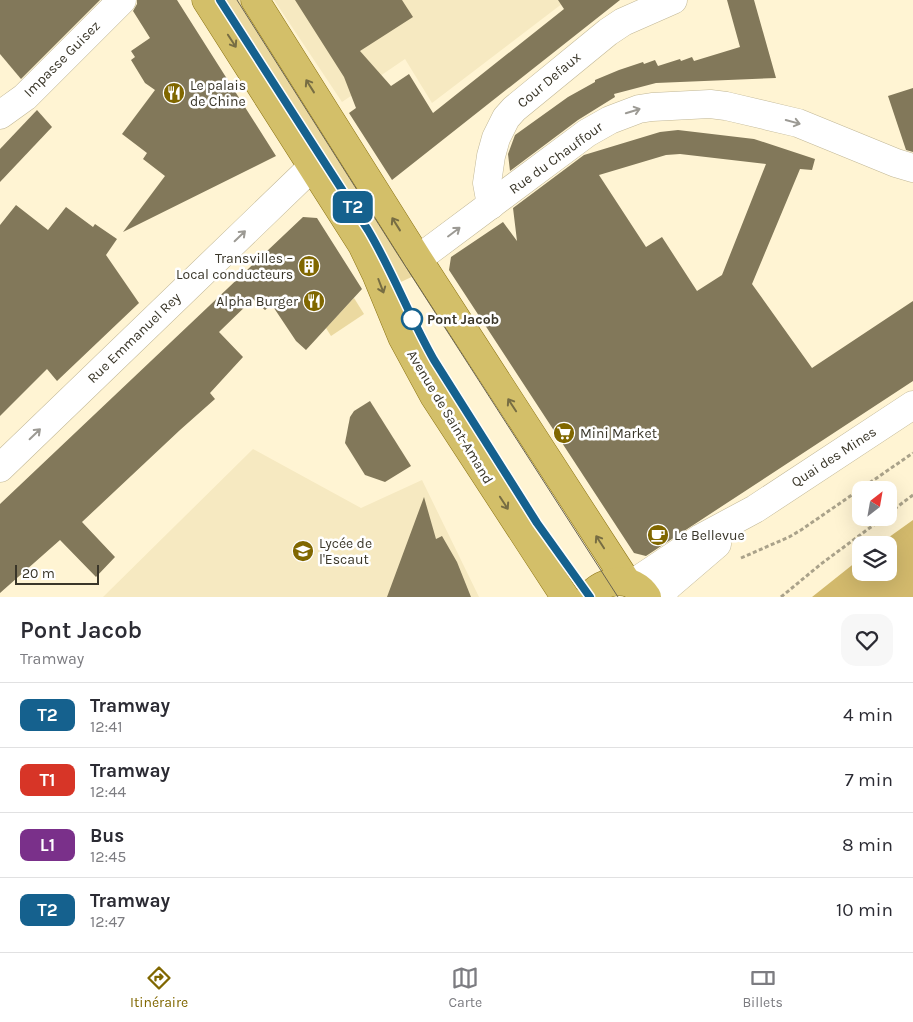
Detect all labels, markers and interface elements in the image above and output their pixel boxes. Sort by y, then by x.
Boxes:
street label: Impasse Guisez [20,17,104,101]
one-way arrow [227,34,237,48]
street label: Cour Defaux [514,49,584,111]
place label: Le palais de Chine [190,77,246,110]
one-way arrow [305,80,315,94]
restaurant icon: Le palais de Chine [162,81,186,105]
one-way arrow [625,106,641,116]
street label: Rue du Chauffour [506,118,607,198]
one-way arrow [784,118,800,127]
line badge: T2 [330,191,376,223]
text: T2 [343,196,363,218]
one-way arrow [391,217,401,231]
one-way arrow [447,227,461,237]
one-way arrow [234,230,247,242]
place label: Transvilles – Local conducteurs [176,250,293,283]
building icon: Transvilles – Local conducteurs [297,254,321,278]
one-way arrow [377,278,386,293]
street label: Rue Emmanuel Rey [84,289,184,387]
restaurant icon: Alpha Burger [302,289,326,313]
place label: Alpha Burger [216,293,299,310]
marker: Pont Jacob [401,308,423,330]
place label: Pont Jacob [427,311,499,328]
street label: Avenue de Saint-Amand [403,347,497,487]
one-way arrow [507,398,517,412]
supermarket icon: Mini Market [552,421,576,445]
street label: Quai des Mines [788,423,880,491]
place label: Mini Market [580,425,657,442]
one-way arrow [29,428,41,440]
north arrow [852,481,898,526]
map controls [852,481,897,581]
one-way arrow [499,496,509,510]
cafe icon: Le Bellevue [646,523,670,547]
place label: Le Bellevue [674,527,745,544]
place label: Lycée de l'Escaut [319,535,372,568]
one-way arrow [595,535,605,549]
button: layers [852,536,897,581]
school or university icon: Lycée de l'Escaut [291,539,315,563]
scale bar [15,562,99,585]
text: 20 m [22,565,55,582]
button: heart [841,614,893,666]
text: Pont Jacob [20,616,142,644]
text: Tramway [20,649,84,668]
text: Tramway [90,695,170,717]
text: T2 [37,704,58,726]
text: 4 min [843,704,893,726]
text: 12:41 [90,717,122,736]
text: Tramway [90,760,170,782]
text: T1 [40,769,55,791]
text: 7 min [845,769,893,791]
text: 12:44 [90,782,126,801]
text: Bus [90,825,124,847]
text: L1 [40,834,55,856]
text: 8 min [842,834,893,856]
text: 12:45 [90,847,126,866]
text: Tramway [90,890,170,912]
text: T2 [37,899,58,921]
text: 10 min [836,899,893,921]
text: 12:47 [90,912,125,931]
tab: Itinéraire [130,964,188,1011]
tab: Carte [448,964,482,1011]
tab: Billets [742,964,783,1011]

